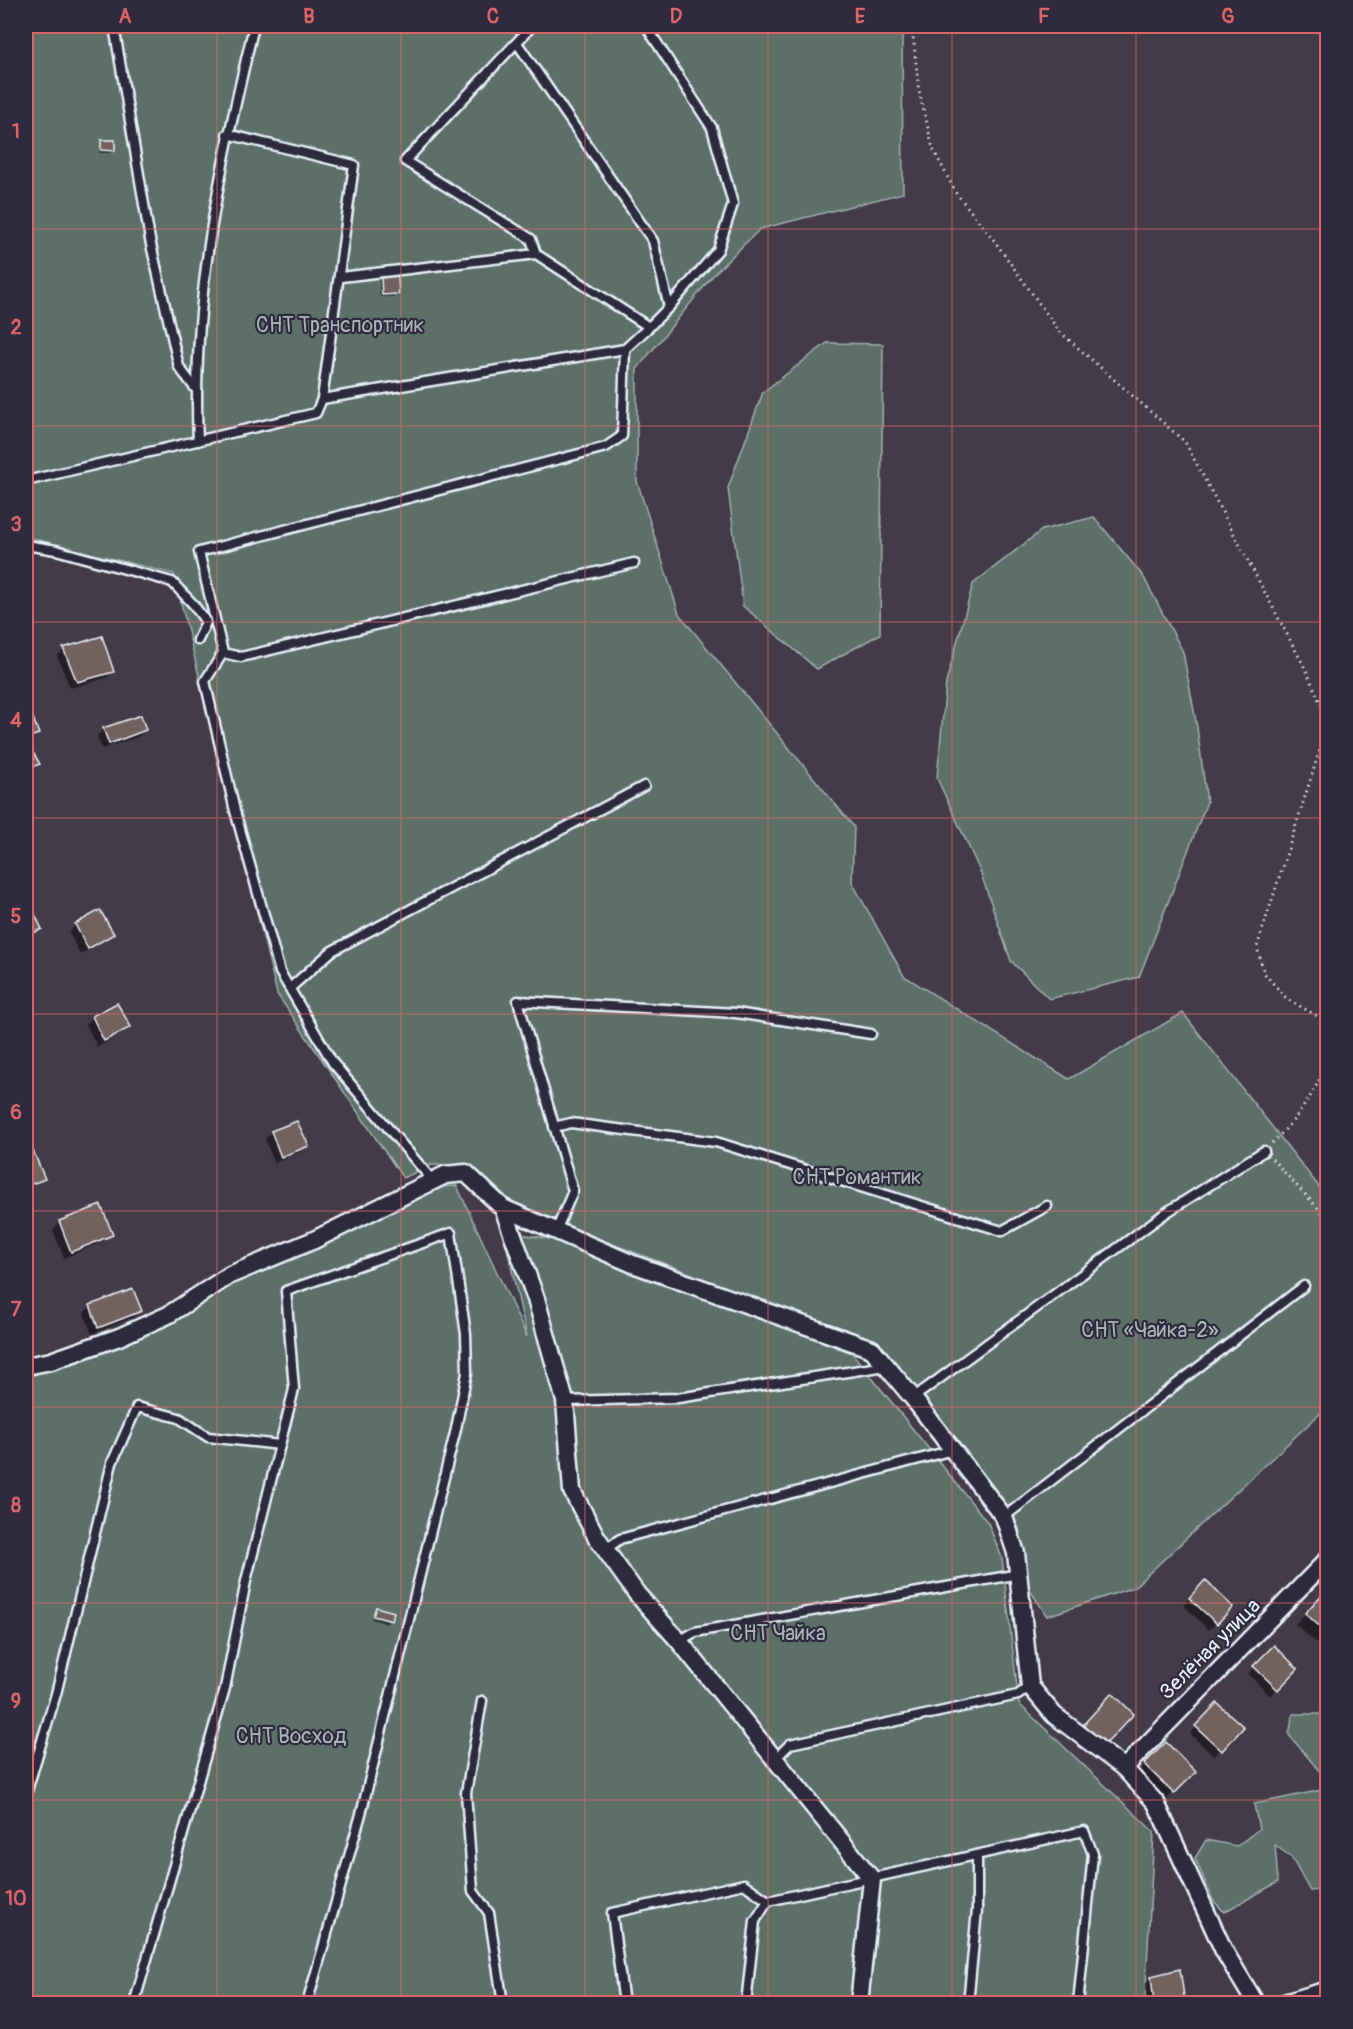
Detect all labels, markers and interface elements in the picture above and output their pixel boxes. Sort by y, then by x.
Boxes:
text: A [119,4,132,29]
text: B [303,4,315,29]
text: C [487,4,499,29]
text: D [670,4,683,29]
text: E [855,4,866,29]
text: F [1038,4,1050,29]
text: G [1221,4,1235,29]
text: 1 [12,119,20,144]
park label: СНТ Транспортник [256,312,424,339]
text: 2 [10,315,22,340]
text: 3 [10,512,22,537]
text: 4 [10,708,22,733]
text: 5 [11,904,22,929]
text: 6 [10,1100,22,1125]
park label: СНТ Романтик [793,1164,922,1191]
text: 7 [11,1297,22,1322]
park label: СНТ «Чайка-2» [1081,1317,1219,1344]
text: 8 [11,1493,21,1518]
street label: Зелёная улица [1154,1593,1266,1705]
park label: СНТ Чайка [730,1620,826,1647]
text: 9 [11,1689,21,1714]
park label: СНТ Восход [236,1723,347,1750]
text: 10 [5,1886,27,1911]

